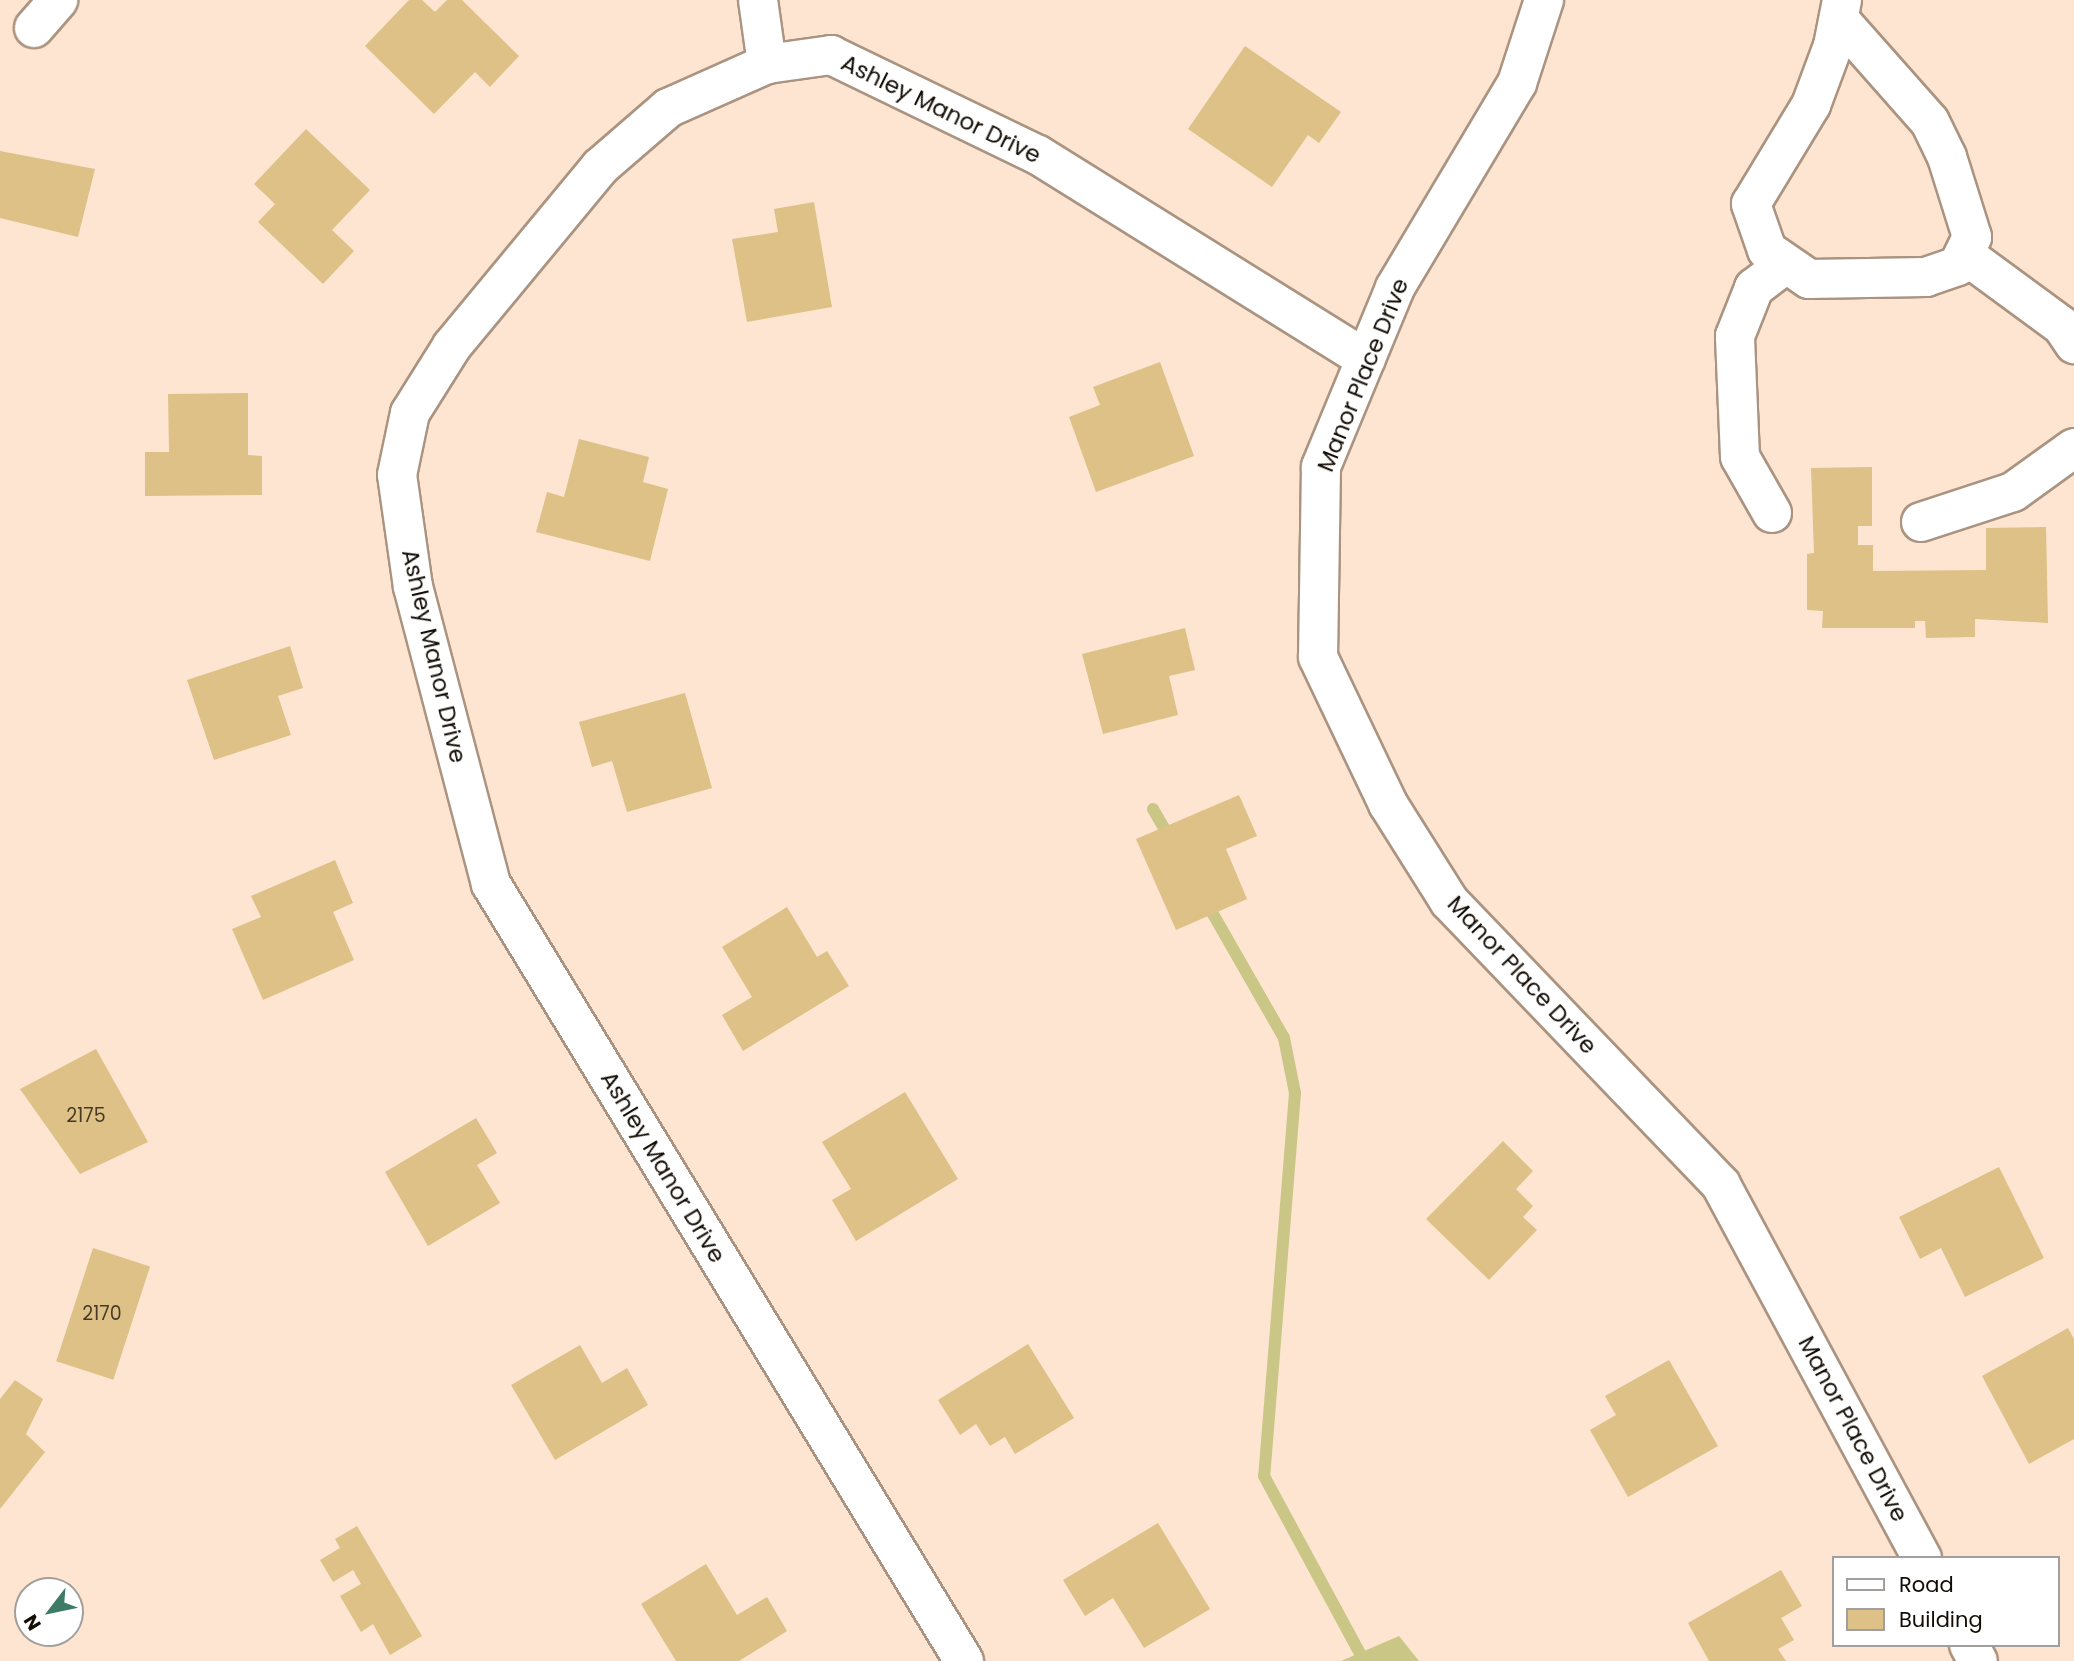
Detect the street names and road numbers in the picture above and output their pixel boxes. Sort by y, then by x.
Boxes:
street label: Ashley Manor Drive [837,49,1045,169]
street label: Manor Place Drive [1312,274,1414,476]
street label: Ashley Manor Drive [396,546,472,766]
street label: Manor Place Drive [1442,890,1602,1060]
street label: Ashley Manor Drive [595,1066,731,1268]
street label: Manor Place Drive [1792,1332,1914,1526]

